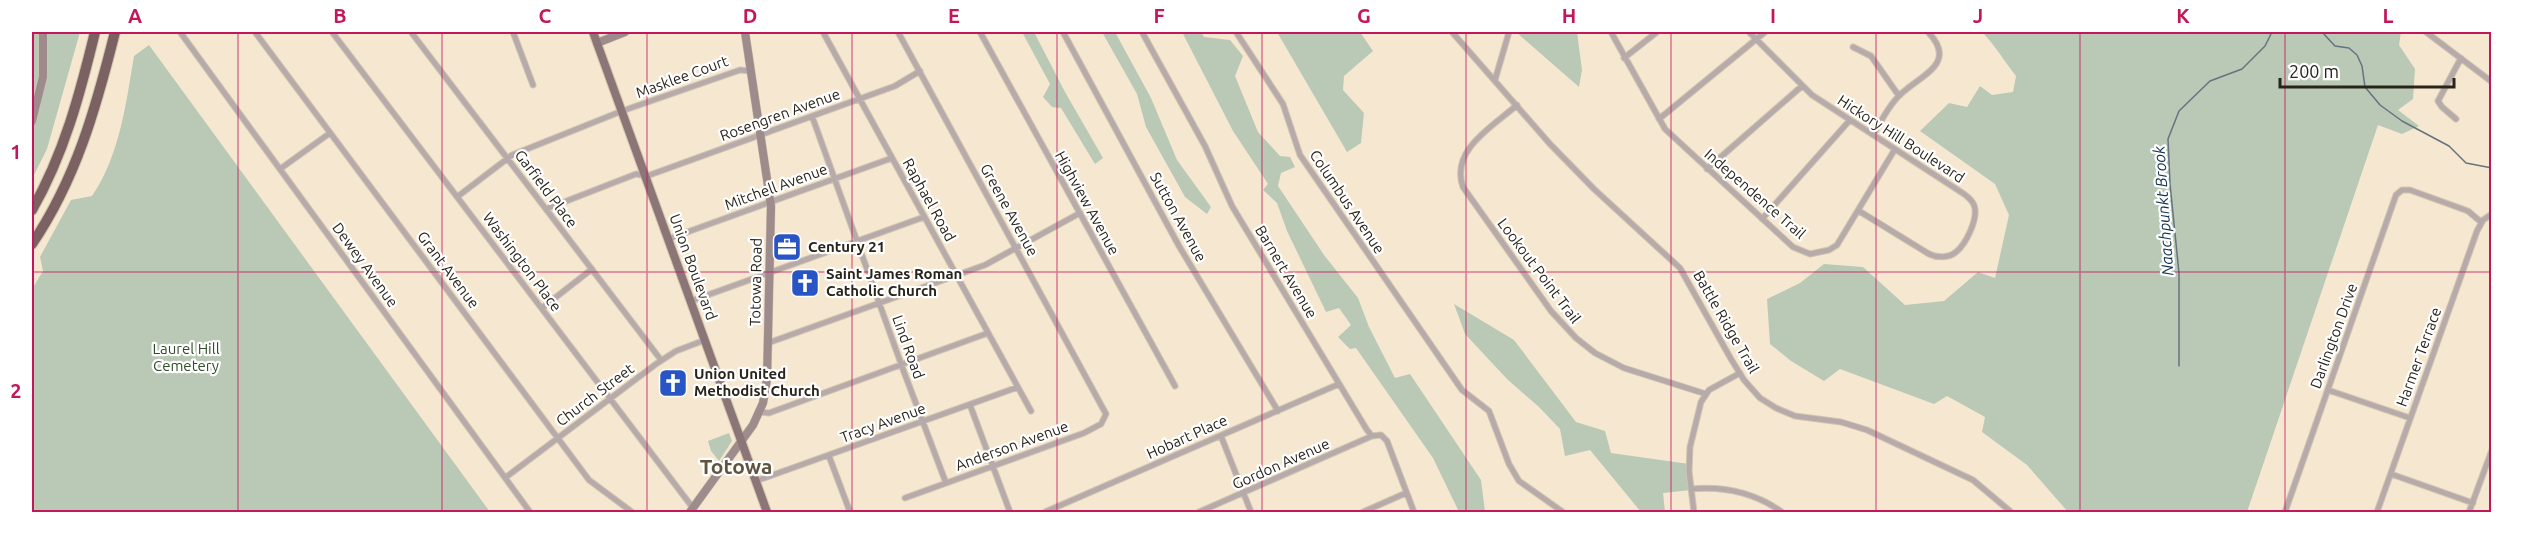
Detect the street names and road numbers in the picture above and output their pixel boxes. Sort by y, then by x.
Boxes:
street label: Masklee Court [633,52,730,101]
street label: Rosengren Avenue [717,85,842,144]
street label: Hickory Hill Boulevard [1835,91,1968,186]
street label: Independence Trail [1701,145,1809,242]
street label: Garfield Place [512,146,581,231]
street label: Columbus Avenue [1306,147,1388,257]
street label: Highview Avenue [1052,148,1123,258]
street label: Raphael Road [900,155,959,244]
street label: Mitchell Avenue [722,160,830,213]
street label: Greene Avenue [977,161,1042,259]
street label: Sutton Avenue [1147,169,1210,264]
street label: Washington Place [480,209,565,315]
street label: Union Boulevard [666,211,721,322]
street label: Lookout Point Trail [1494,215,1584,327]
street label: Dewey Avenue [329,219,402,310]
street label: Barnert Avenue [1252,222,1321,321]
street label: Grant Avenue [414,228,483,311]
street label: Totowa Road [746,238,765,326]
street label: Battle Ridge Trail [1690,267,1763,376]
street label: Darlington Drive [2307,281,2360,391]
street label: Harmer Terrace [2393,305,2444,409]
street label: Lind Road [889,313,928,381]
street label: Church Street [553,360,637,429]
street label: Tracy Avenue [838,399,928,446]
street label: Hobart Place [1144,411,1230,462]
street label: Anderson Avenue [953,417,1071,474]
street label: Gordon Avenue [1230,435,1332,493]

